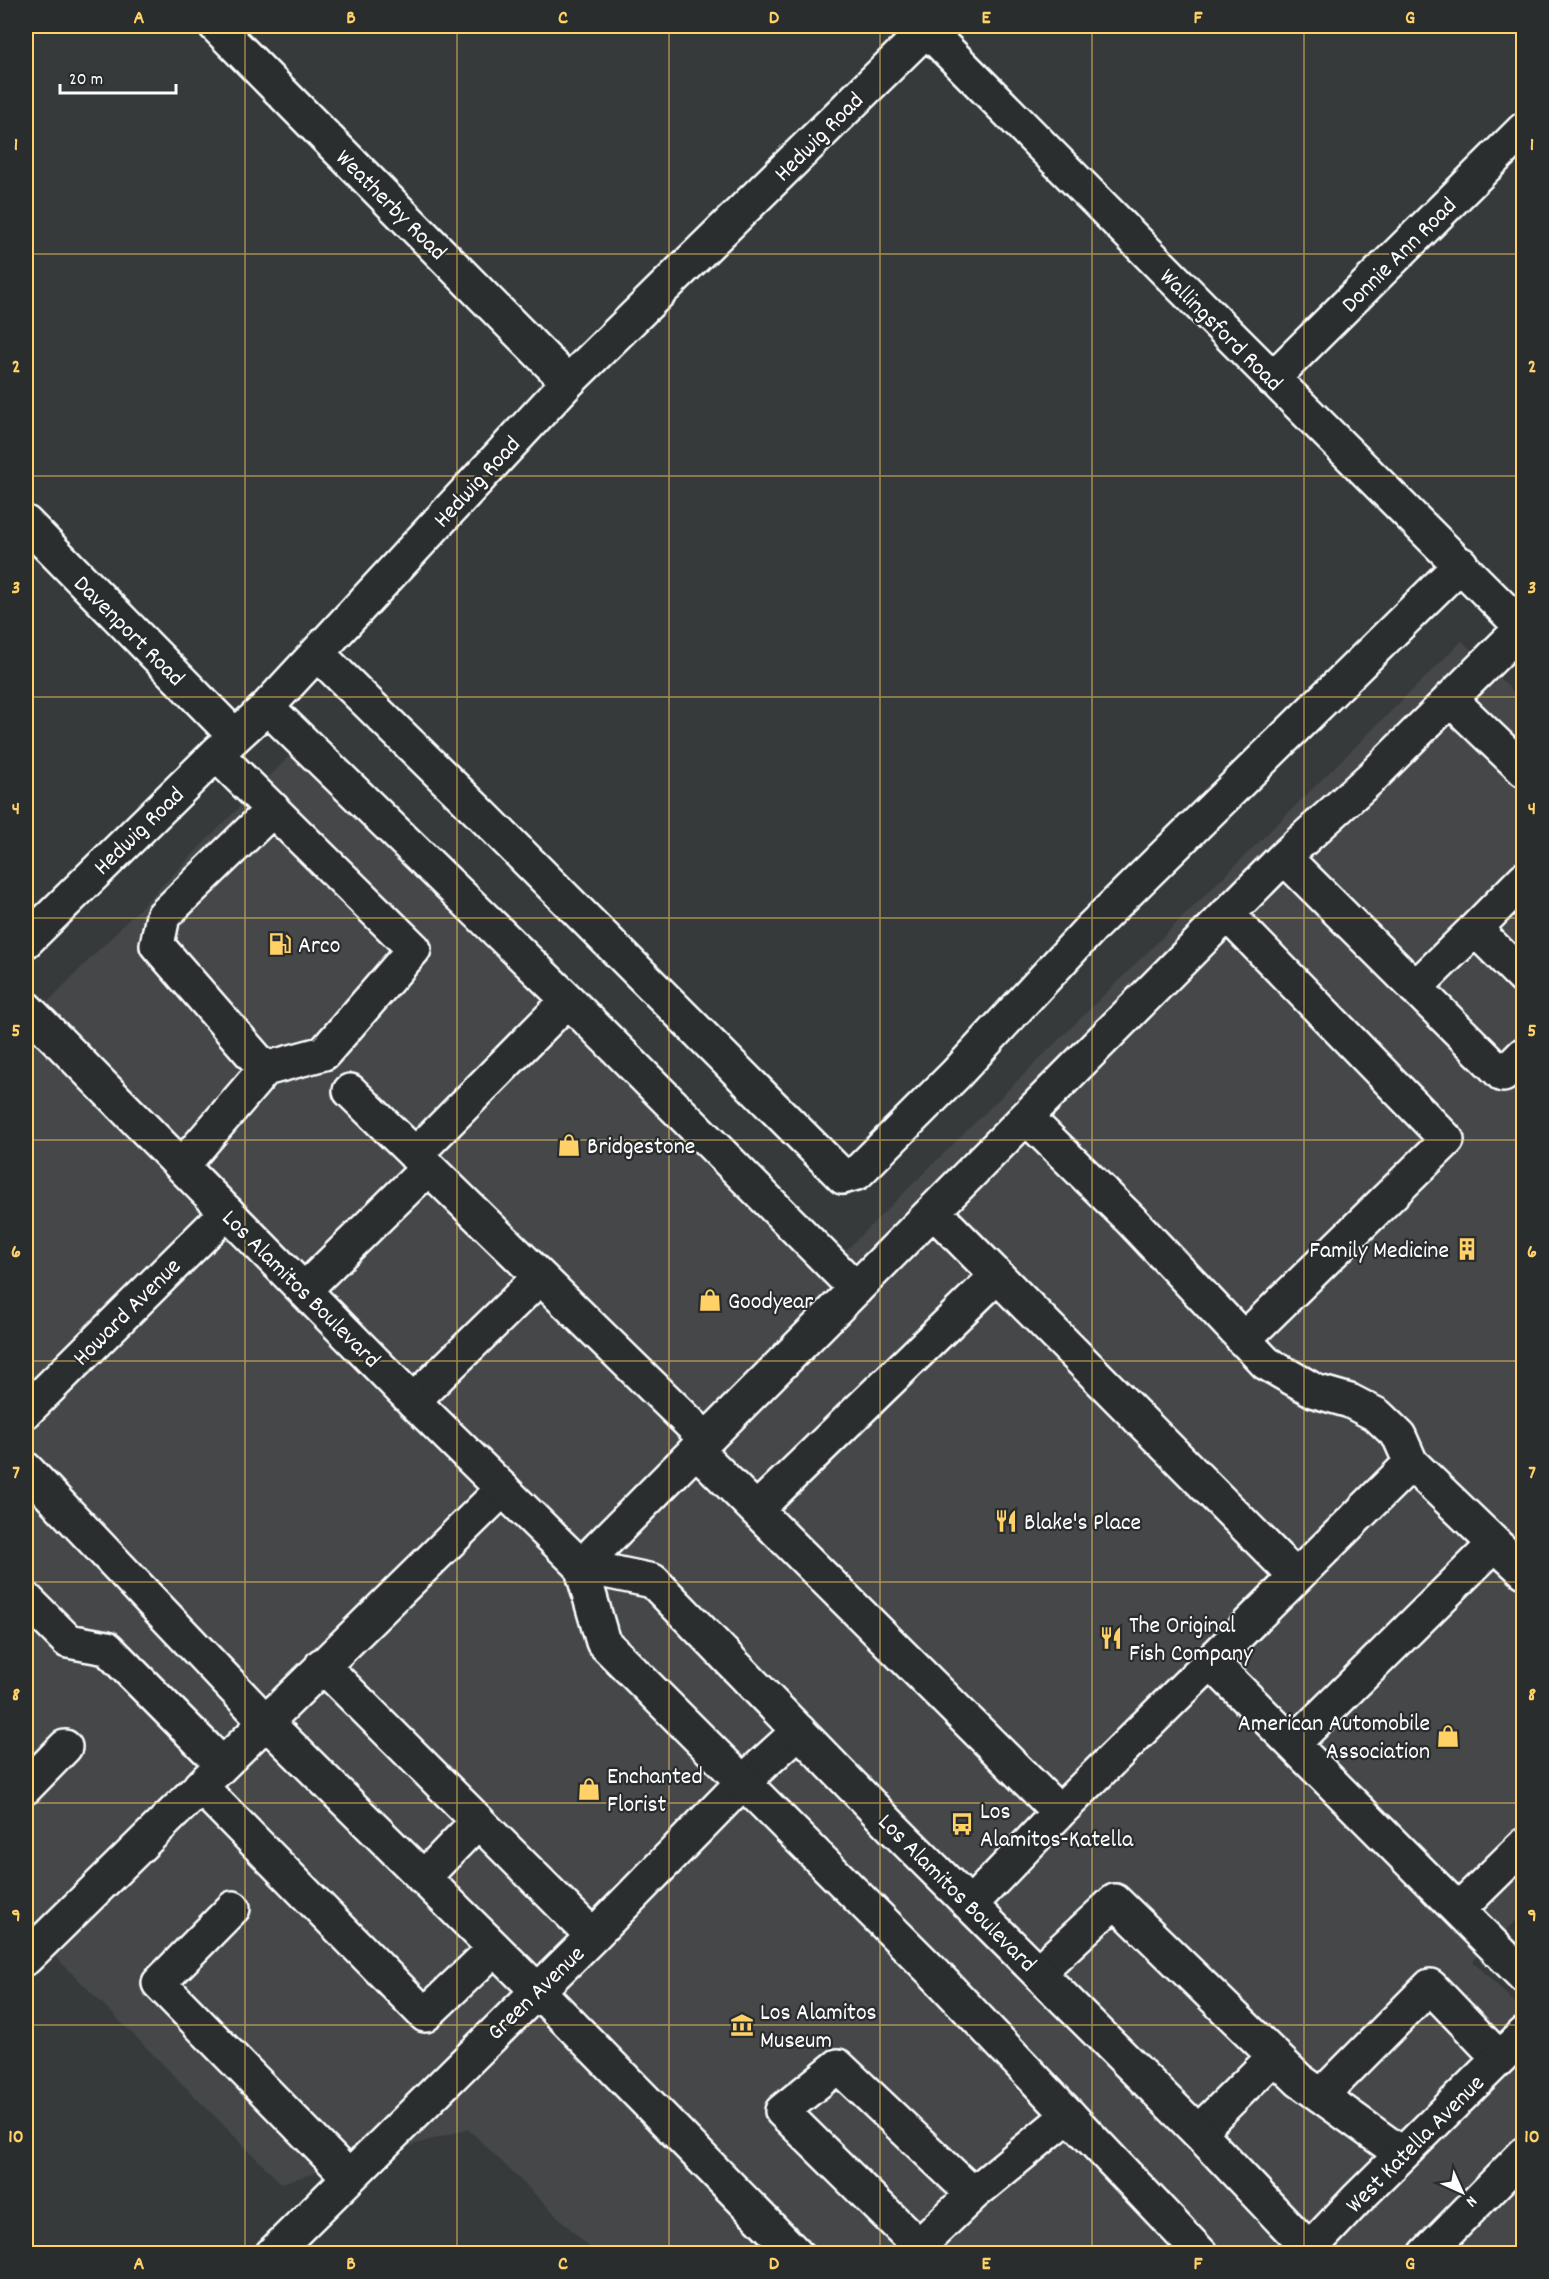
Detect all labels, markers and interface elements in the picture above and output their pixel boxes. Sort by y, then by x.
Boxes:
text: A [134,5,145,33]
text: B [346,5,356,33]
text: C [558,5,568,33]
text: D [769,5,780,33]
text: E [981,5,991,33]
text: F [1194,5,1204,33]
text: G [1405,5,1415,33]
scale bar [60,57,176,95]
text: 20 m [69,68,103,93]
street label: Hedwig Road [767,85,873,191]
text: 1 [14,132,18,160]
text: 1 [1530,132,1534,160]
street label: Weatherby Road [326,143,453,270]
street label: Donnie Ann Road [1335,191,1466,322]
street label: Wallingsford Road [1151,262,1289,400]
text: 2 [12,354,20,382]
text: 2 [1528,354,1536,382]
street label: Hedwig Road [427,429,530,537]
street label: Davenport Road [65,569,191,695]
text: 3 [12,575,20,603]
text: 3 [1528,575,1536,603]
street label: Hedwig Road [87,780,193,884]
text: 4 [12,796,20,824]
text: 4 [1528,796,1536,824]
place label: Arco [298,930,340,964]
fuel station icon: Arco [267,931,293,957]
text: 5 [11,1018,21,1046]
text: 5 [1527,1018,1537,1046]
place label: Bridgestone [587,1131,695,1165]
shop icon: Bridgestone [556,1132,582,1158]
street label: Los Alamitos Boulevard [213,1203,387,1377]
place label: Family Medicine [1309,1235,1449,1269]
building icon: Family Medicine [1454,1236,1480,1262]
text: 6 [11,1239,21,1267]
text: 6 [1527,1239,1537,1267]
street label: Howard Avenue [66,1251,190,1375]
place label: Goodyear [728,1286,813,1320]
shop icon: Goodyear [697,1287,723,1313]
text: 7 [12,1460,20,1488]
text: 7 [1528,1460,1536,1488]
place label: Blake's Place [1024,1507,1141,1541]
restaurant icon: Blake's Place [993,1508,1019,1534]
place label: The Original Fish Company [1129,1610,1254,1672]
restaurant icon: The Original Fish Company [1098,1625,1124,1651]
text: 8 [12,1682,20,1710]
text: 8 [1528,1682,1536,1710]
place label: American Automobile Association [1238,1708,1430,1770]
shop icon: American Automobile Association [1435,1723,1461,1749]
place label: Enchanted Florist [607,1761,703,1823]
shop icon: Enchanted Florist [576,1776,602,1802]
place label: Los Alamitos-Katella [980,1796,1134,1858]
street label: Los Alamitos Boulevard [869,1807,1043,1981]
bus stop icon: Los Alamitos-Katella [949,1811,975,1837]
text: 9 [11,1903,21,1931]
text: 9 [1527,1903,1537,1931]
street label: Green Avenue [481,1939,594,2050]
place label: Los Alamitos Museum [760,1997,877,2059]
museum icon: Los Alamitos Museum [729,2012,755,2038]
street label: West Katella Avenue [1339,2068,1493,2222]
text: 10 [8,2124,24,2152]
text: 10 [1524,2124,1540,2152]
north arrow [1432,2162,1492,2222]
text: N [1460,2190,1482,2212]
text: A [134,2251,145,2279]
text: B [346,2251,356,2279]
text: C [558,2251,568,2279]
text: D [769,2251,780,2279]
text: E [981,2251,991,2279]
text: F [1194,2251,1204,2279]
text: G [1405,2251,1415,2279]

